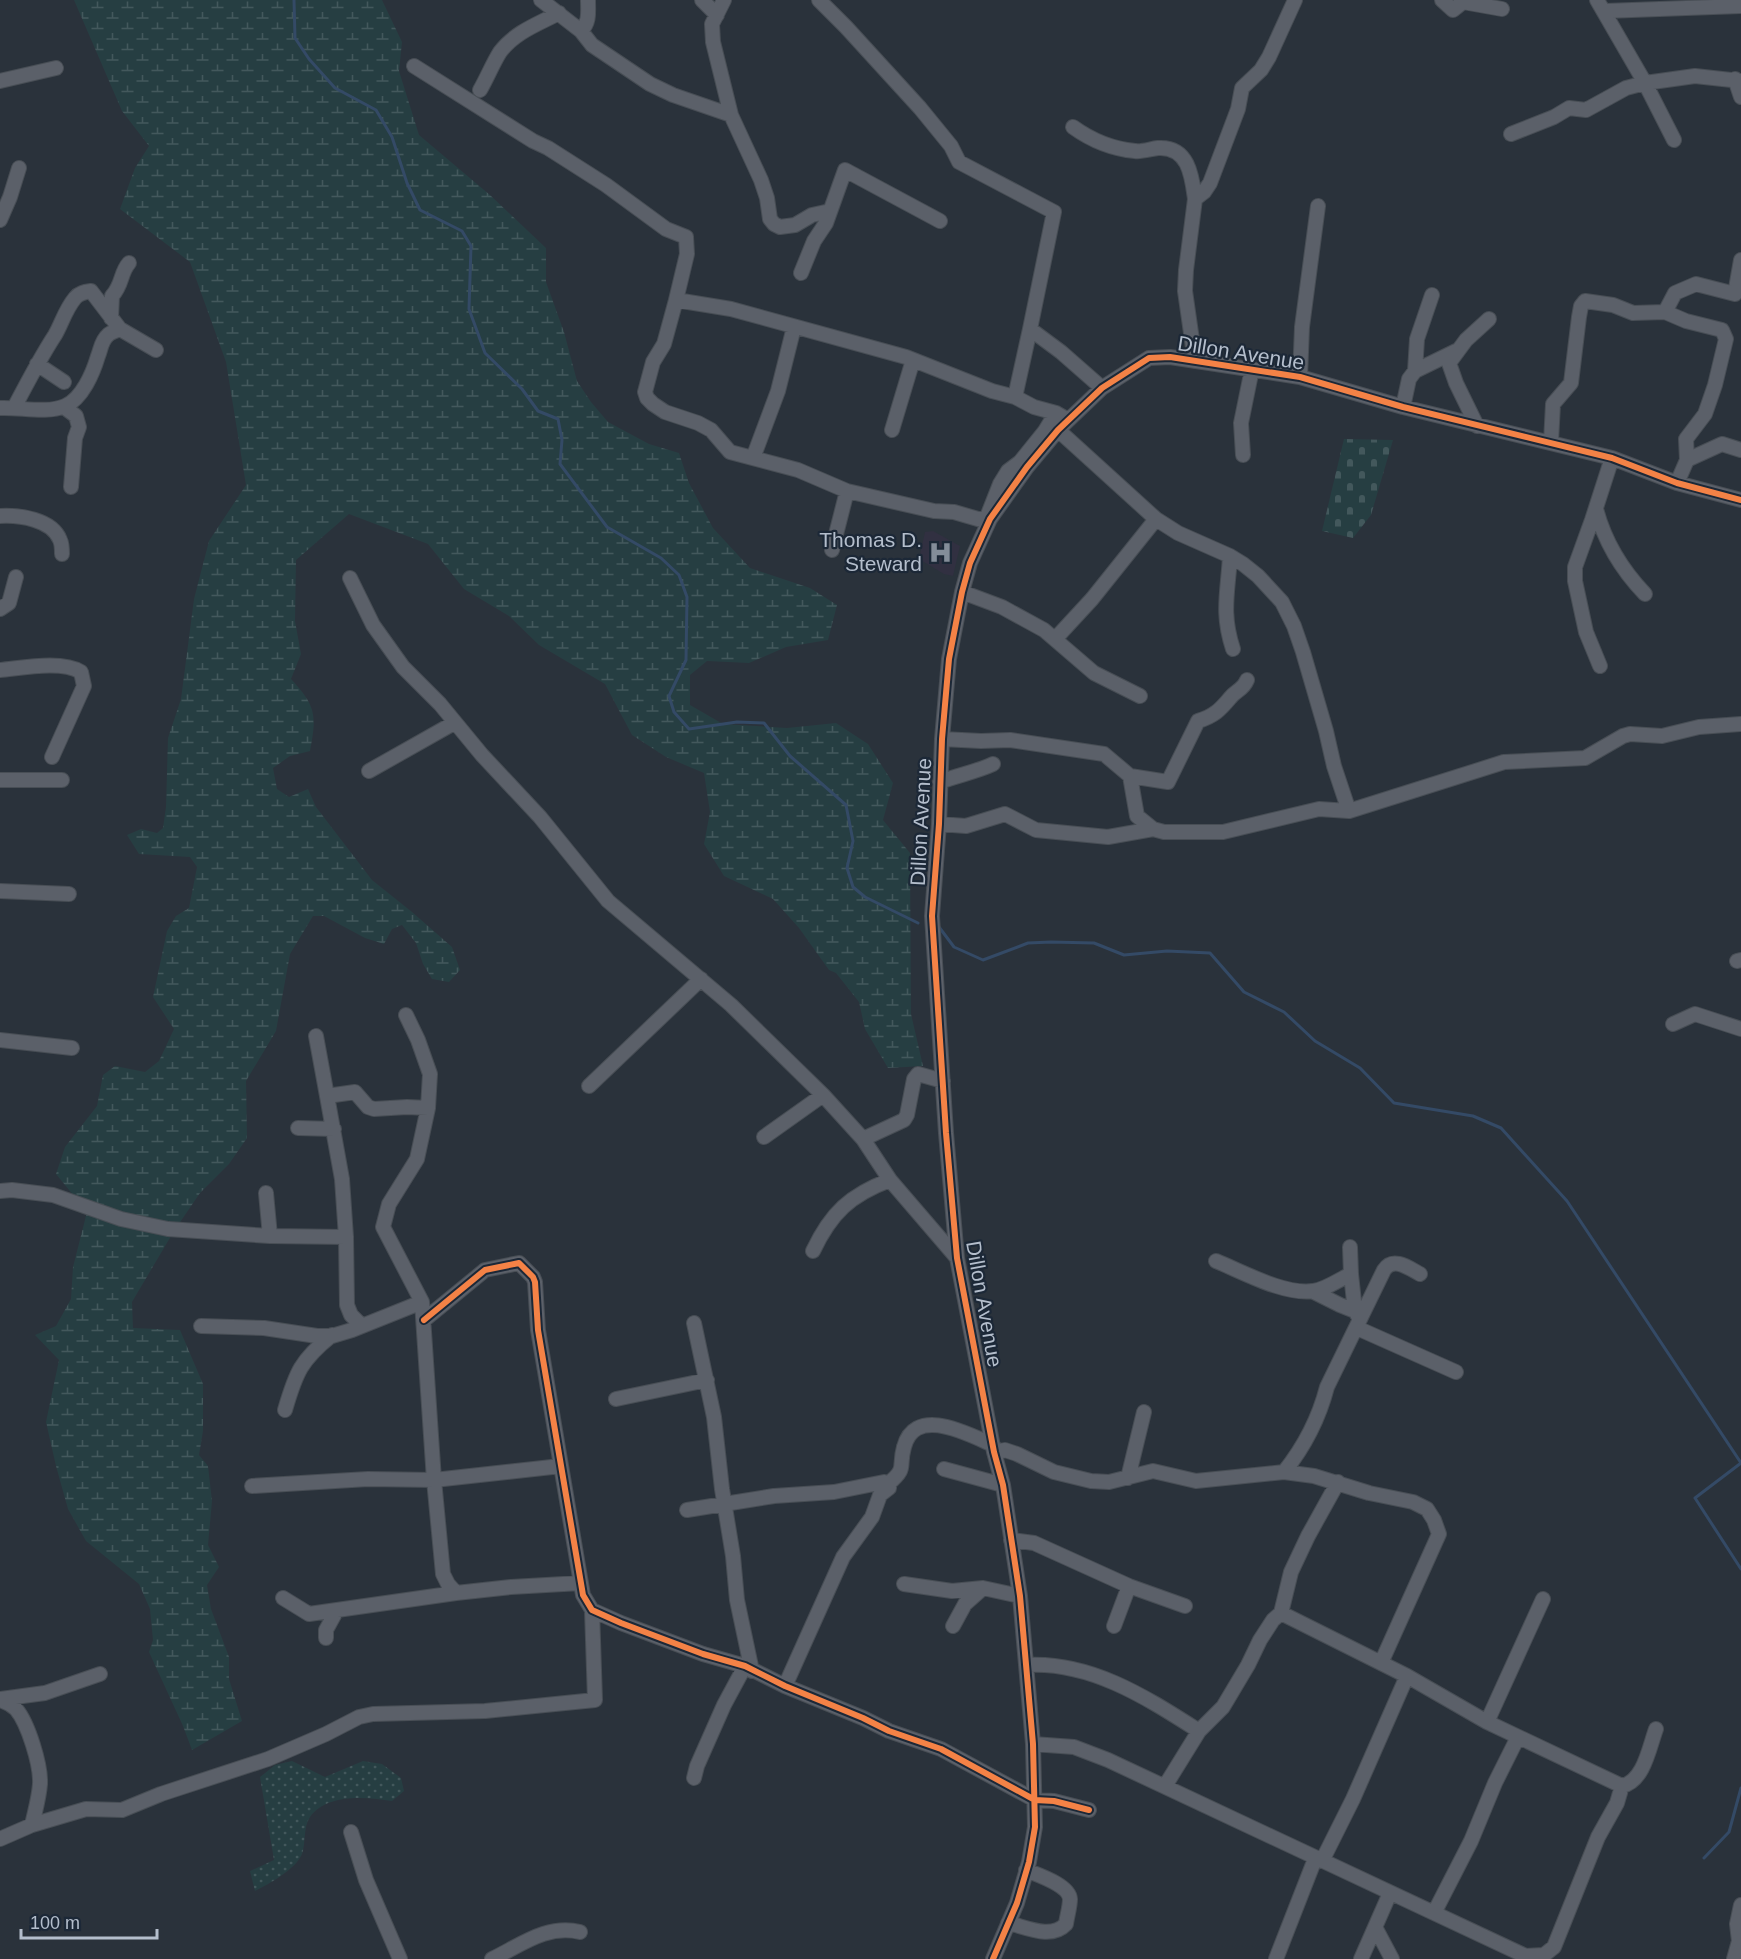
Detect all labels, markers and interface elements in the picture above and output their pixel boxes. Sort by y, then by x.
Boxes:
street label: Dillon Avenue [1176,331,1306,374]
place label: Thomas D. Steward [819,528,922,575]
hospital icon: Thomas D. Steward [927,539,953,565]
street label: Dillon Avenue [906,757,935,887]
street label: Dillon Avenue [962,1239,1007,1369]
scale bar [21,1902,158,1940]
text: 100 m [30,1913,80,1933]

